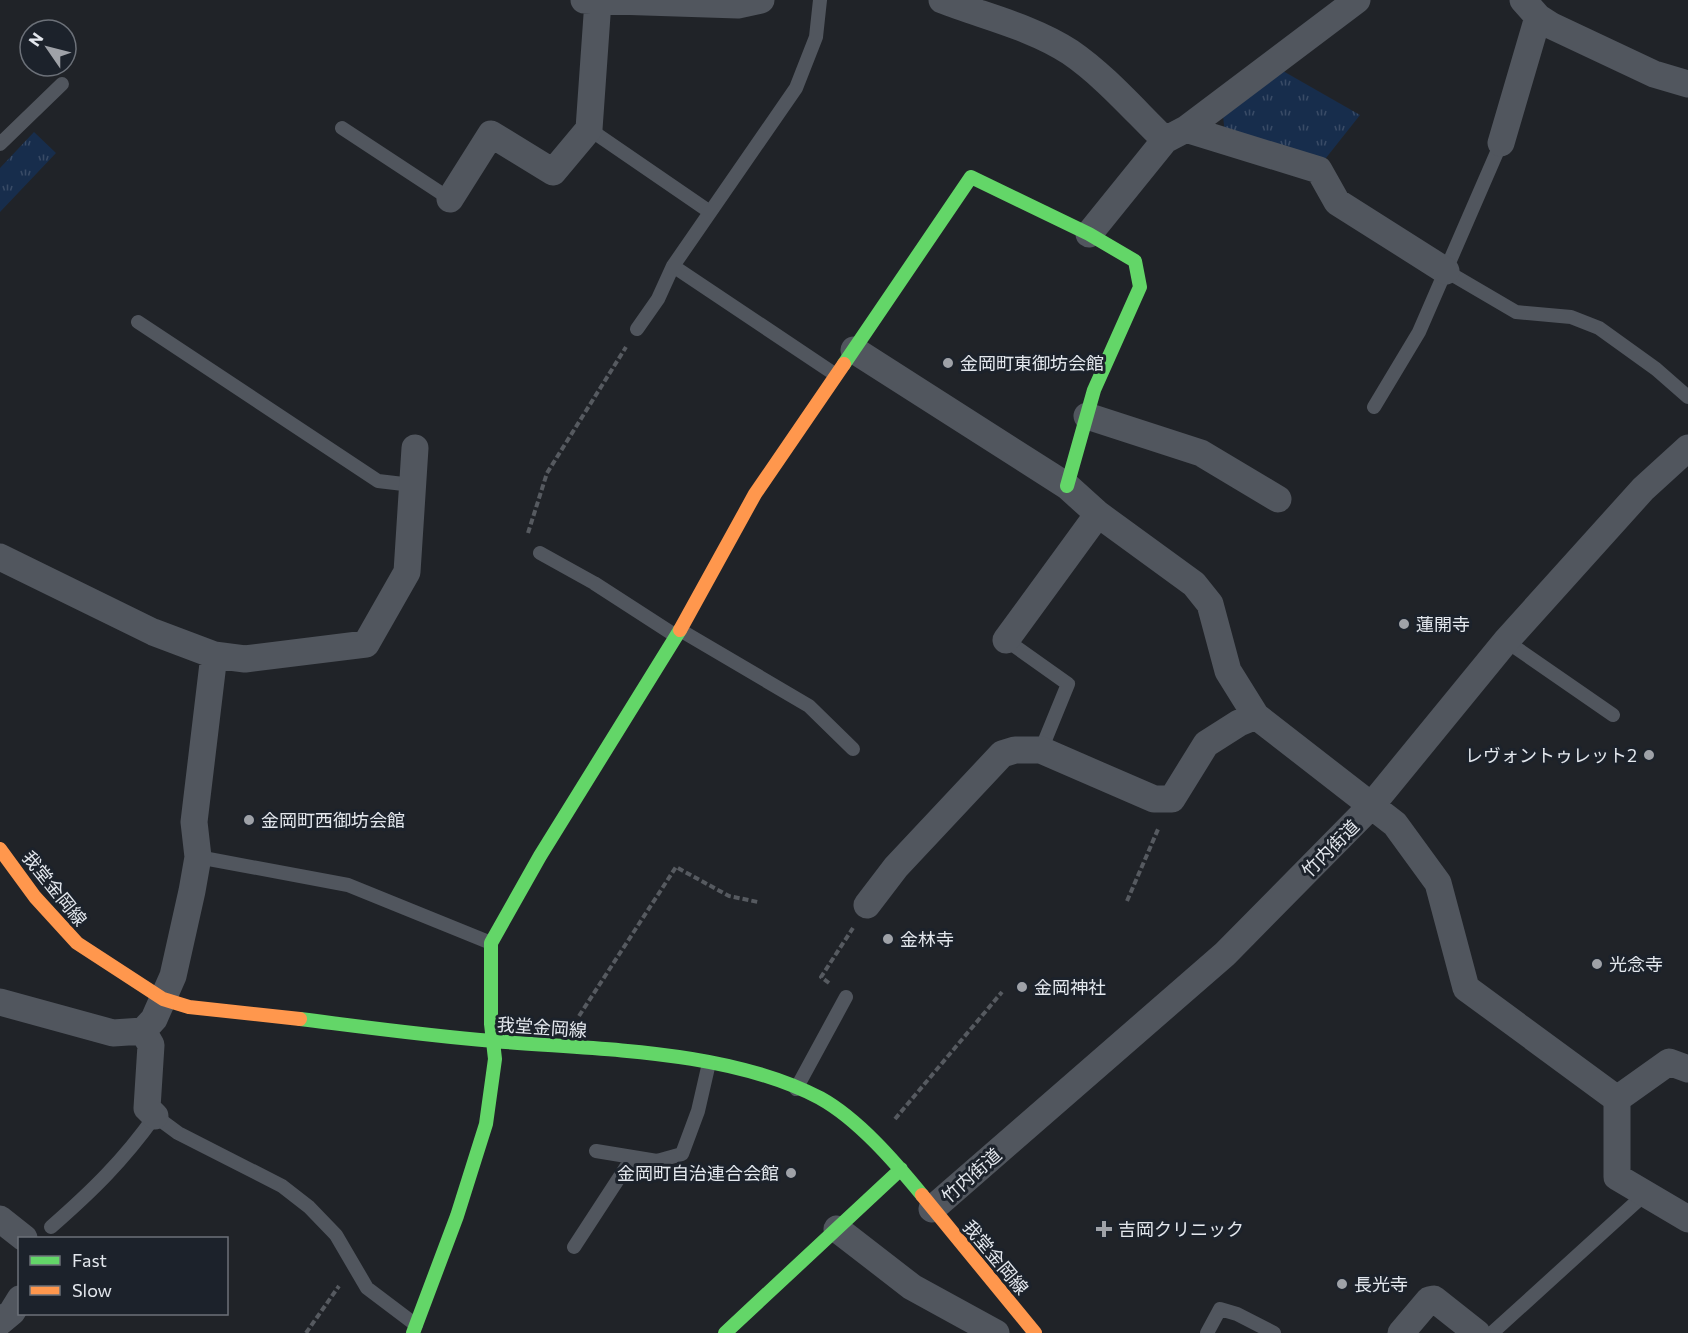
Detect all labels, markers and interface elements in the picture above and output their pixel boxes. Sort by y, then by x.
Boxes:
north arrow [18,18,78,78]
text: N [24,29,47,49]
place label: 金岡町東御坊会館 [960,352,1104,374]
marker: 金岡町東御坊会館 [941,356,955,370]
place label: 蓮開寺 [1416,613,1470,635]
marker: 蓮開寺 [1397,617,1411,631]
place label: レヴォントゥレット2 [1465,744,1637,766]
marker: レヴォントゥレット2 [1642,748,1656,762]
place label: 金岡町西御坊会館 [261,809,405,831]
marker: 金岡町西御坊会館 [242,813,256,827]
street label: 竹内街道 [1297,815,1363,881]
street label: 我堂金岡線 [18,846,92,930]
place label: 金林寺 [900,928,954,950]
marker: 金林寺 [881,932,895,946]
place label: 光念寺 [1609,953,1663,975]
marker: 光念寺 [1590,957,1604,971]
place label: 金岡神社 [1034,976,1106,998]
marker: 金岡神社 [1015,980,1029,994]
street label: 我堂金岡線 [496,1013,588,1041]
street label: 竹内街道 [937,1143,1005,1207]
place label: 金岡町自治連合会館 [617,1162,779,1184]
marker: 金岡町自治連合会館 [784,1166,798,1180]
street label: 我堂金岡線 [959,1215,1033,1299]
place label: 吉岡クリニック [1118,1218,1244,1240]
marker: 吉岡クリニック [1095,1220,1113,1238]
legend [18,1237,228,1315]
text: Fast [72,1249,107,1271]
place label: 長光寺 [1354,1273,1408,1295]
marker: 長光寺 [1335,1277,1349,1291]
text: Slow [72,1279,112,1301]

